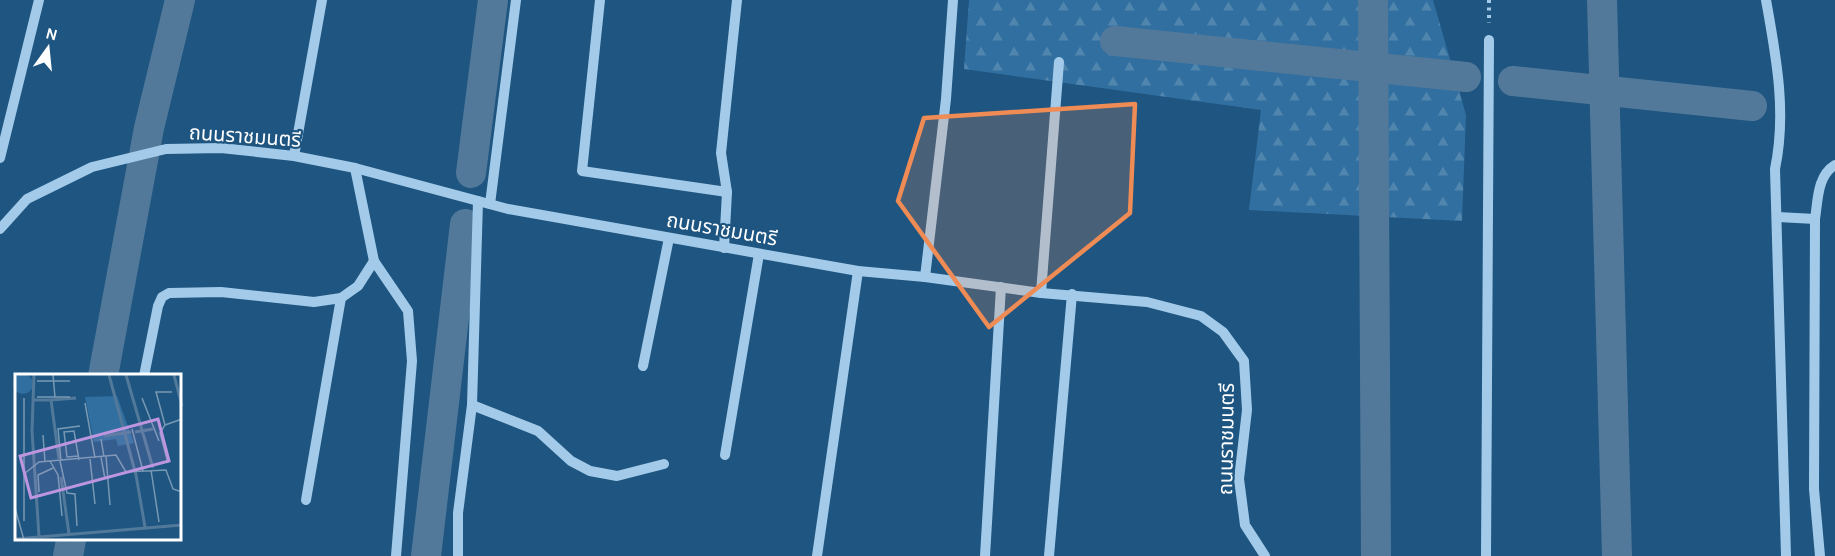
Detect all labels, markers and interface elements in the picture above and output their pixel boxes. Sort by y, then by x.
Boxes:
north arrow [18,18,78,78]
text: N [44,23,60,45]
street label: ถนนราชมนตรี [188,121,302,152]
street label: ถนนราชมนตรี [665,208,779,251]
inset map [15,374,182,541]
street label: ถนนราชมนตรี [1214,383,1239,495]

